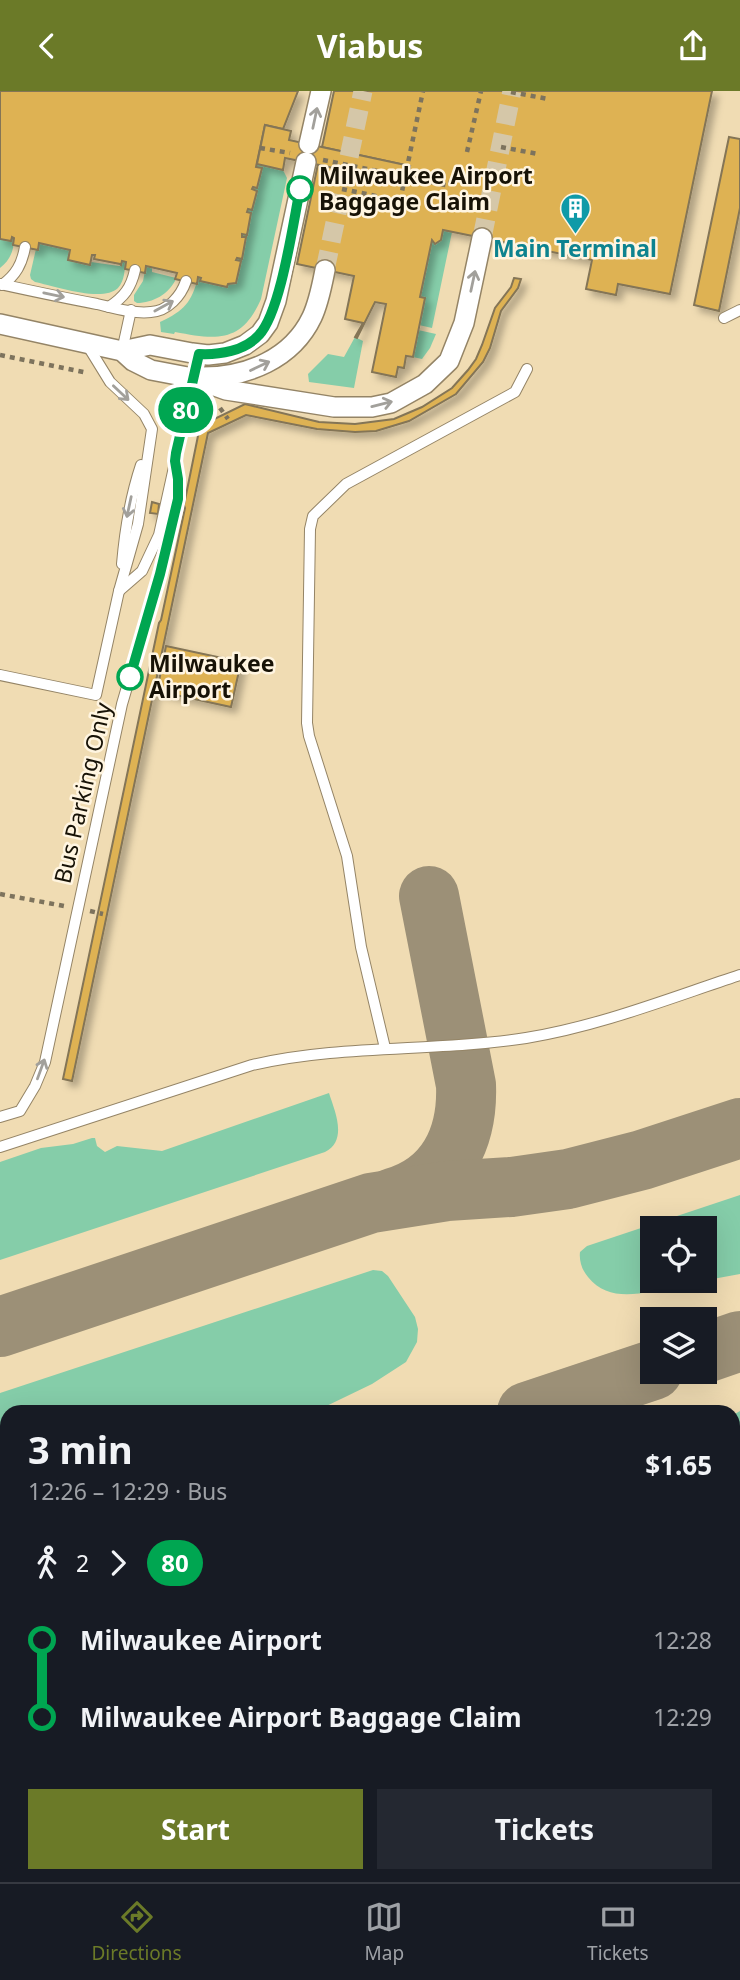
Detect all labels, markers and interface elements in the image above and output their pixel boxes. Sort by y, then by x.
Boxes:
text: Viabus [317,24,423,67]
icon: back [28,27,66,65]
icon: share [674,27,712,65]
one-way arrow [309,107,323,130]
place label: Milwaukee Airport Baggage Claim [319,159,533,217]
marker: Milwaukee Airport Baggage Claim [287,176,313,202]
building icon: Main Terminal [558,191,592,235]
place label: Main Terminal [493,232,657,264]
one-way arrow [467,270,481,293]
one-way arrow [42,289,65,303]
one-way arrow [154,299,174,313]
one-way arrow [249,359,270,372]
one-way arrow [112,384,129,401]
line badge: 80 [154,387,218,433]
text: 80 [172,393,200,426]
one-way arrow [370,397,392,410]
one-way arrow [121,495,135,518]
place label: Milwaukee Airport [149,647,275,705]
marker: Milwaukee Airport [117,664,143,690]
street label: Bus Parking Only [46,699,118,886]
one-way arrow [36,1059,48,1081]
map controls [640,1216,717,1384]
button: locate [640,1216,717,1293]
button: layers [640,1307,717,1384]
text: 3 min [28,1423,133,1475]
text: $1.65 [645,1447,712,1483]
text: 12:26 – 12:29 · Bus [28,1475,227,1507]
icon: walk [28,1544,66,1582]
icon: forward [99,1544,137,1582]
text: 80 [161,1546,189,1579]
text: 2 [76,1547,89,1579]
text: Milwaukee Airport [80,1622,322,1658]
text: 12:28 [653,1624,712,1656]
text: Milwaukee Airport Baggage Claim [80,1699,522,1735]
text: 12:29 [653,1701,712,1733]
button: Start [28,1789,363,1869]
button: Tickets [377,1789,712,1869]
tab: Directions [91,1898,182,1966]
tab: Map [365,1898,404,1966]
tab: Tickets [587,1898,649,1966]

